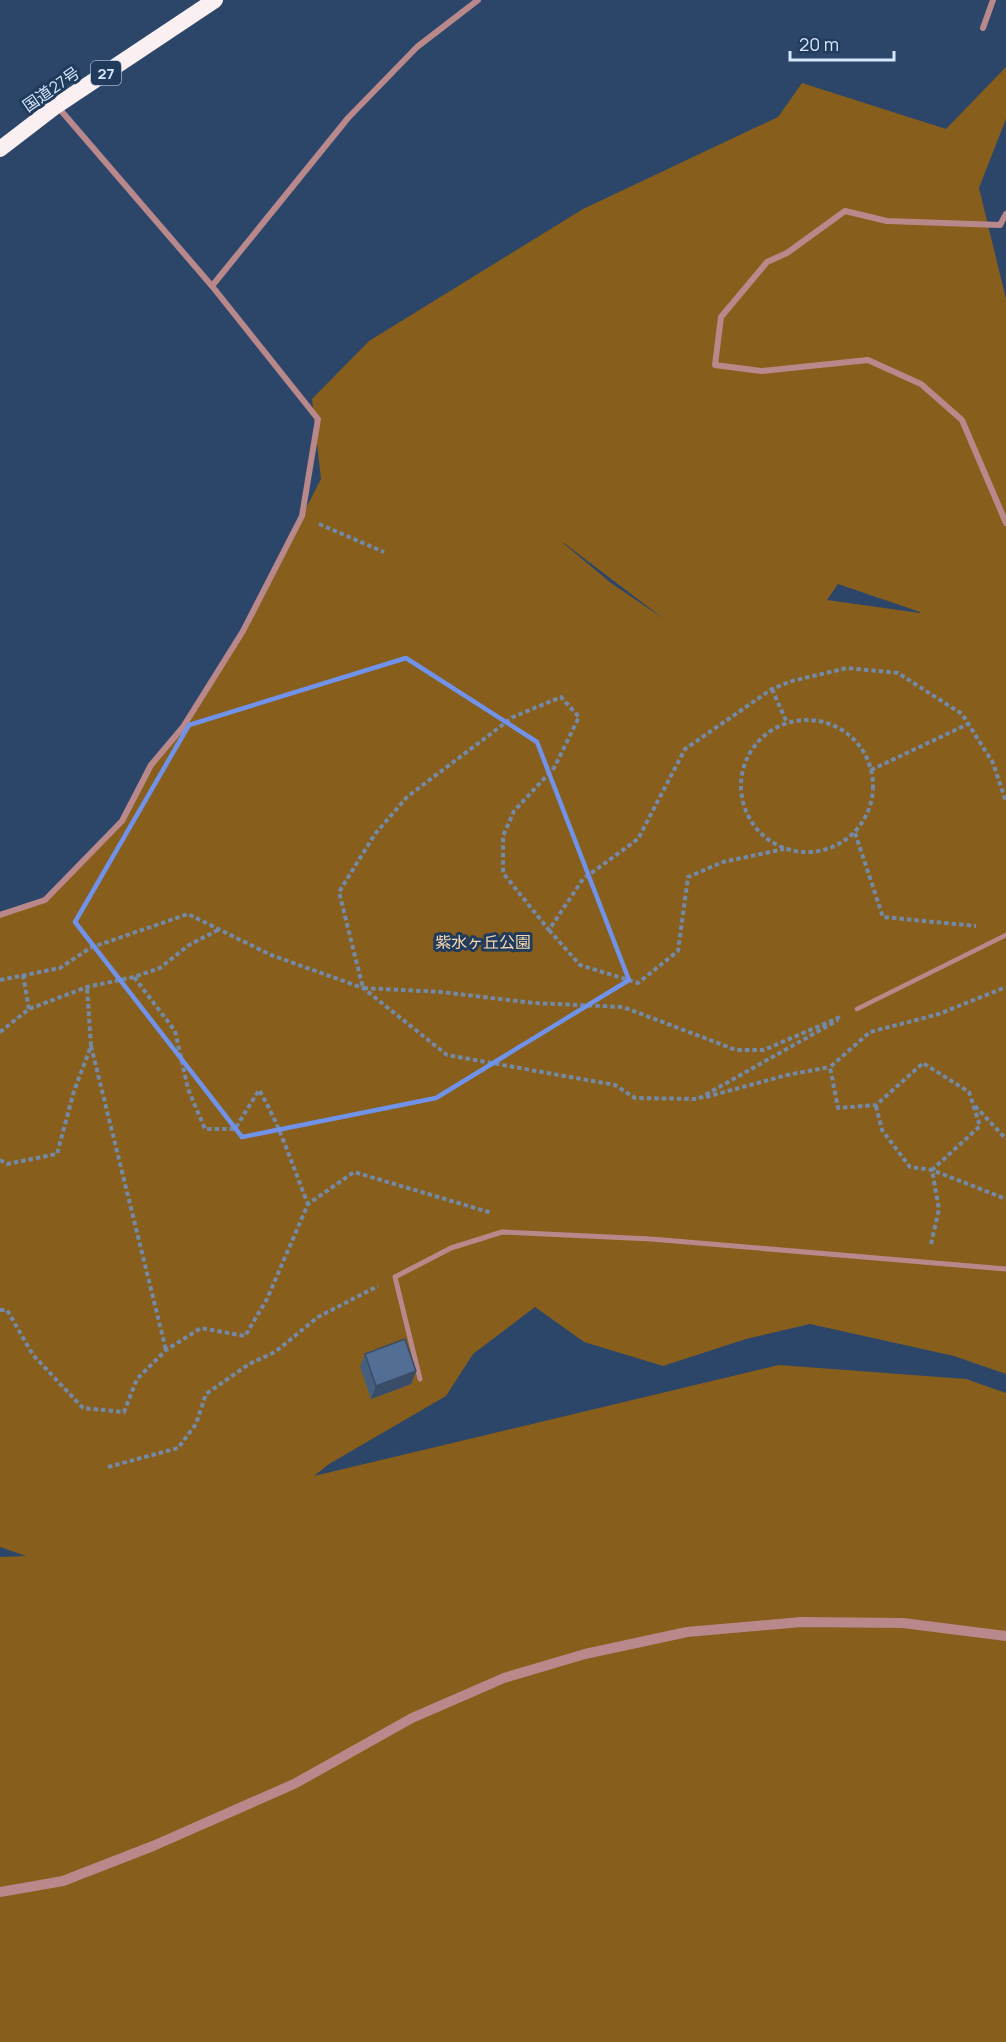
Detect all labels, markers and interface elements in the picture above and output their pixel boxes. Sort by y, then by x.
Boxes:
scale bar [790,24,894,62]
text: 20 m [799,32,839,56]
street label: 国道27号 [18,61,84,117]
road number: 27 [91,61,121,85]
park label: 紫水ヶ丘公園 [435,931,531,953]

